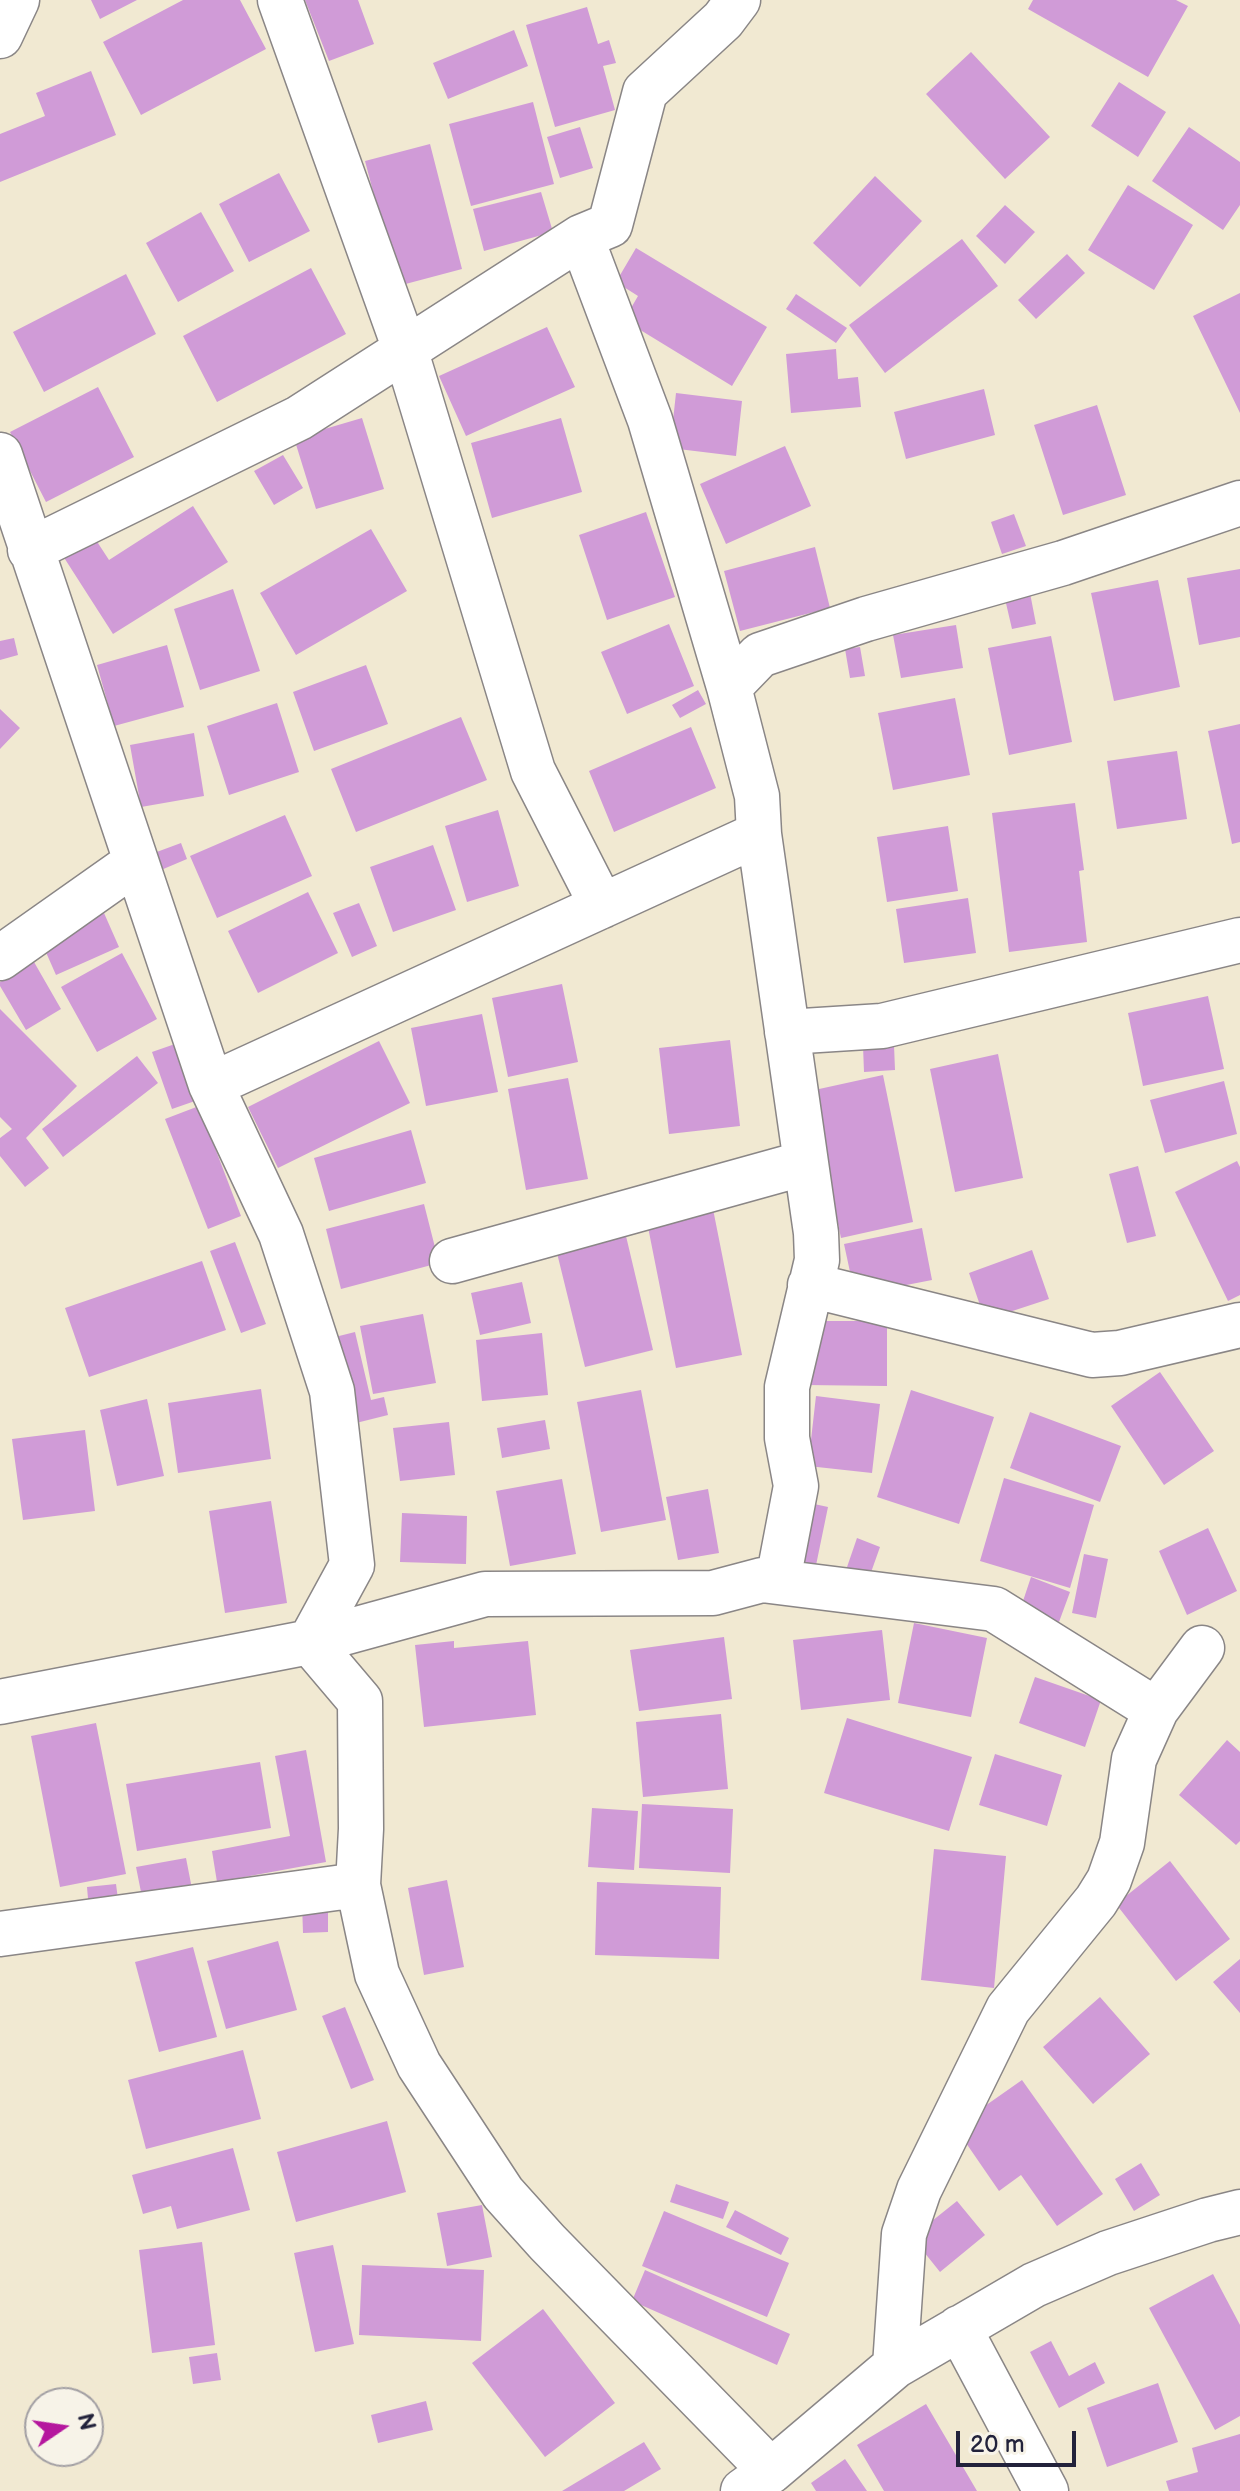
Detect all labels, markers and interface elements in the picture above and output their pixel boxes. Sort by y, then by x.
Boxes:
north arrow [24,2387,104,2467]
text: N [71,2411,101,2433]
scale bar [960,2415,1080,2465]
text: 20 m [970,2430,1025,2459]

